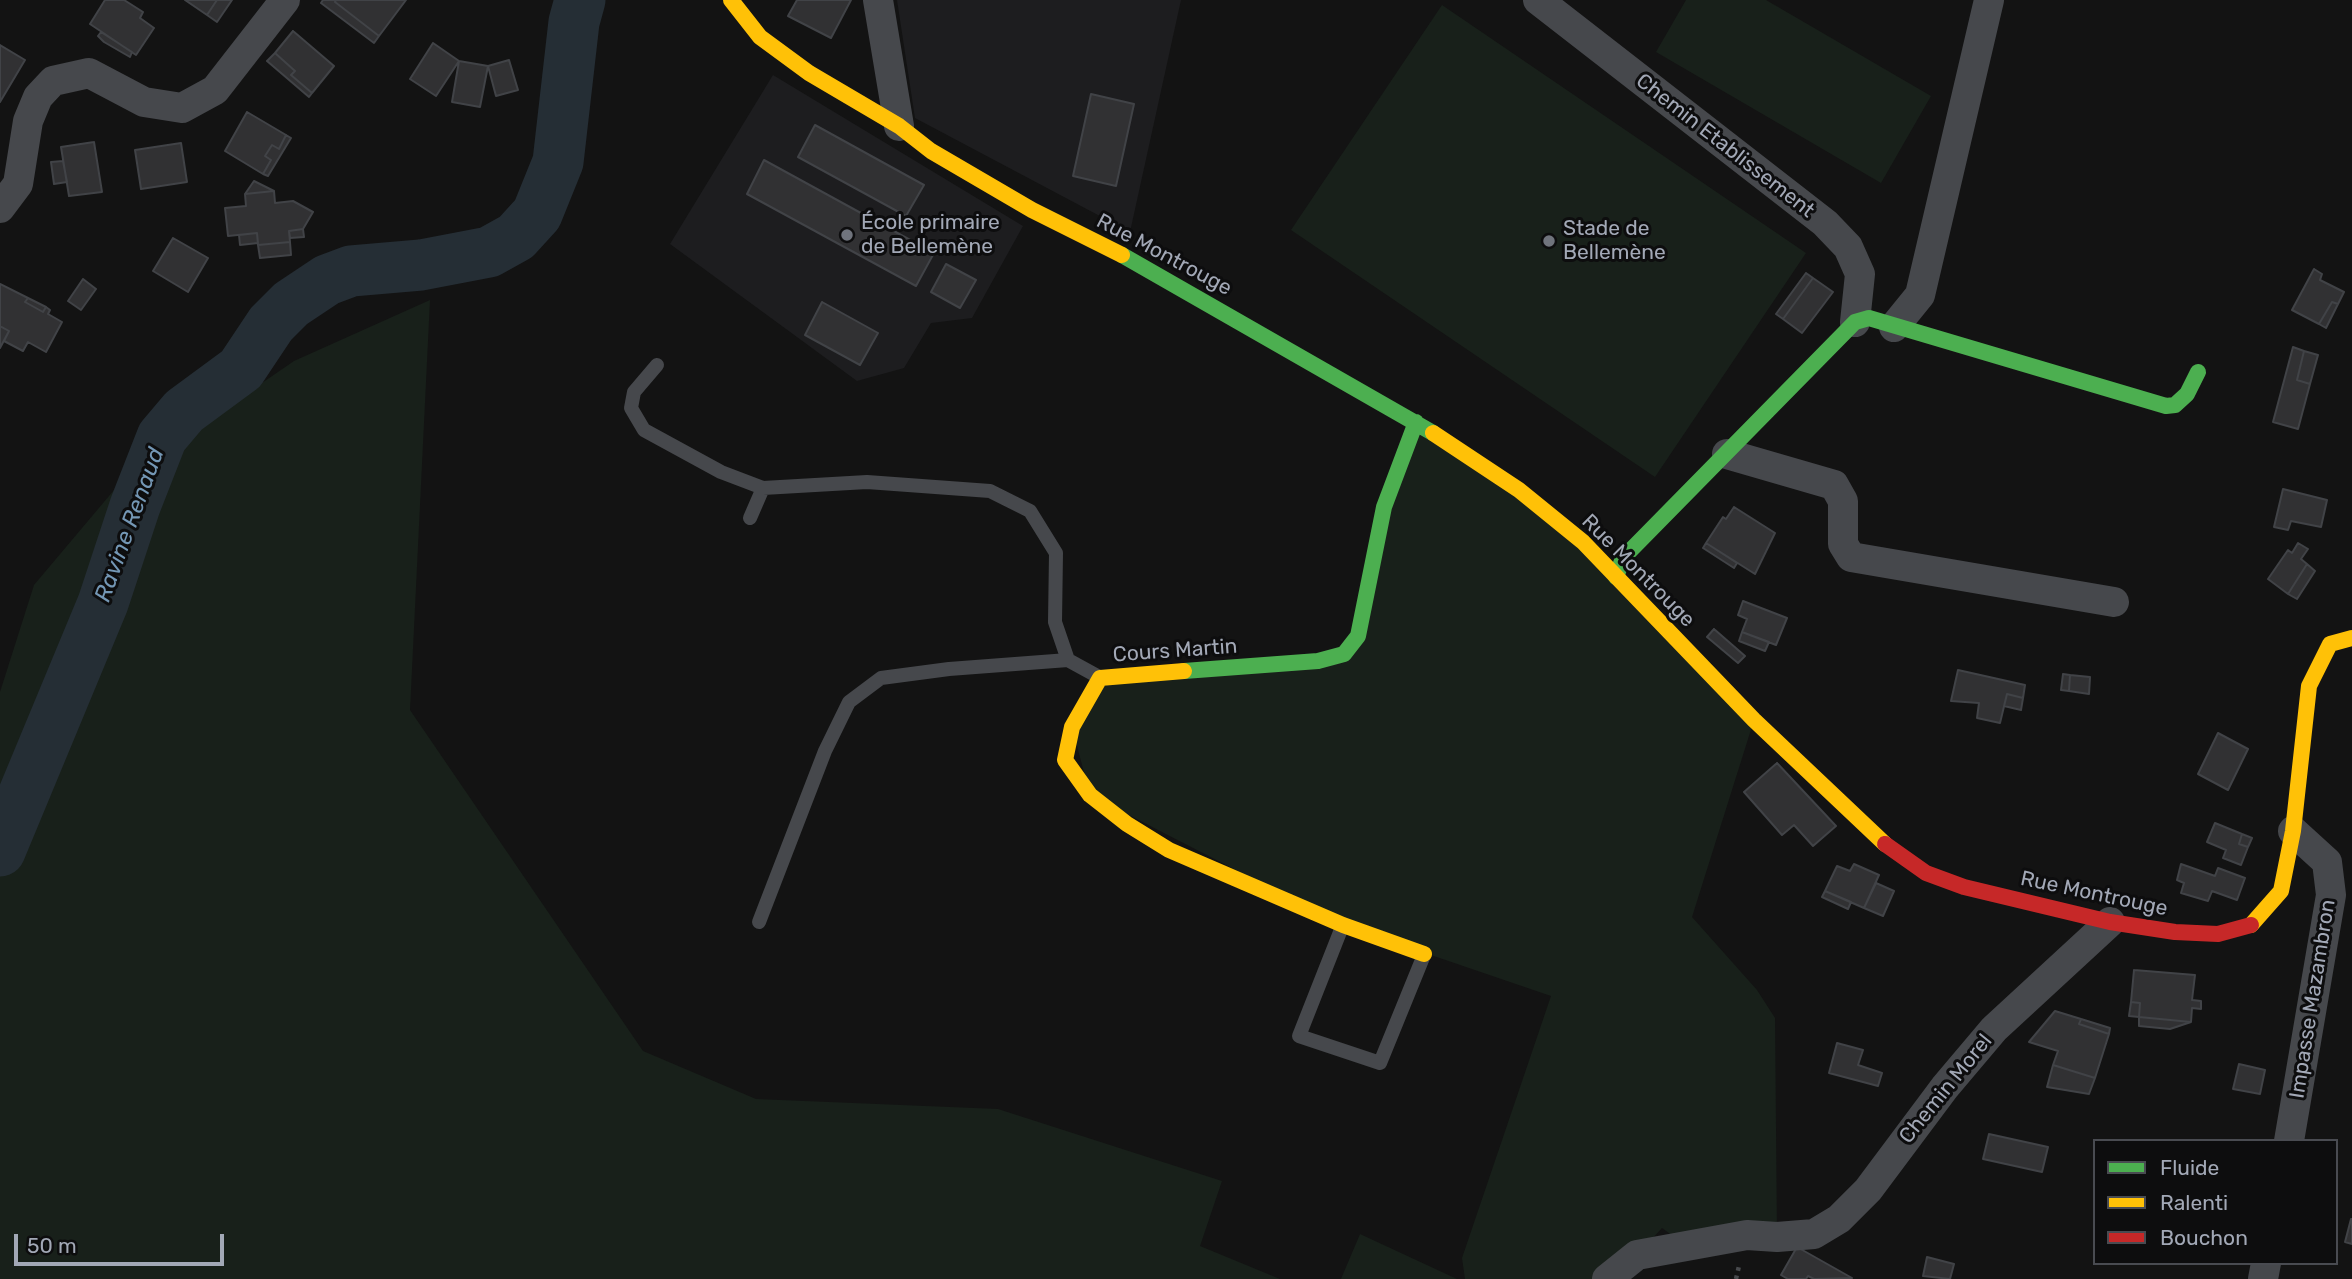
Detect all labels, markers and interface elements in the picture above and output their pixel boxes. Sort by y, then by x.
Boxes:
street label: Chemin Etablissement [1631,68,1819,224]
street label: Rue Montrouge [1092,209,1236,301]
place label: École primaire de Bellemène [861,210,1000,260]
place label: Stade de Bellemène [1563,216,1666,266]
marker: École primaire de Bellemène [839,227,855,243]
marker: Stade de Bellemène [1541,233,1557,249]
water label: Ravine Renaud [89,444,171,606]
street label: Rue Montrouge [1576,509,1700,633]
street label: Cours Martin [1112,634,1238,668]
street label: Rue Montrouge [2018,866,2170,922]
street label: Impasse Mazambron [2285,898,2341,1100]
street label: Chemin Morel [1894,1029,1998,1149]
legend [2093,1139,2338,1265]
text: Fluide [2160,1155,2219,1180]
text: Ralenti [2160,1190,2228,1215]
scale bar [18,1220,228,1264]
text: Bouchon [2160,1225,2248,1250]
text: 50 m [27,1233,77,1258]

